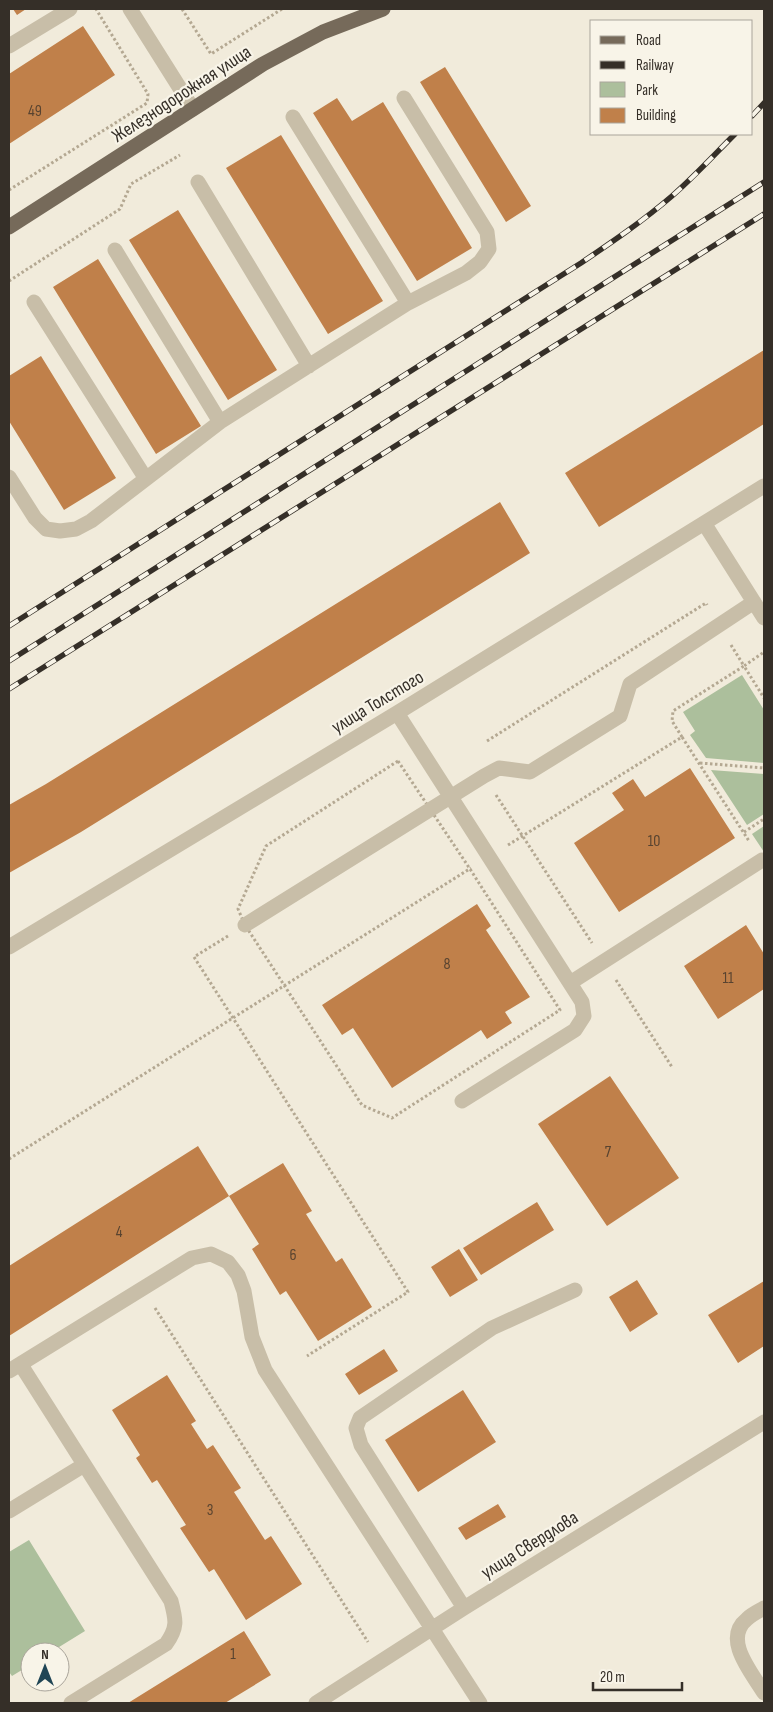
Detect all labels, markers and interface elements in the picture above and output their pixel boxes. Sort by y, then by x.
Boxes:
legend [590,20,753,135]
text: Road [636,31,661,50]
street label: Железнодорожная улица [108,41,256,148]
text: Railway [636,56,674,75]
text: Park [636,81,658,100]
house number: 49 [28,102,42,121]
text: Building [636,106,676,125]
street label: улица Толстого [327,666,428,739]
house number: 10 [648,832,660,851]
house number: 8 [443,955,451,974]
house number: 11 [722,969,734,988]
house number: 7 [605,1143,612,1162]
house number: 4 [116,1223,123,1242]
house number: 6 [289,1246,297,1265]
house number: 3 [207,1501,213,1520]
street label: улица Свердлова [477,1506,583,1584]
north arrow [20,1642,70,1692]
house number: 1 [230,1645,236,1664]
text: N [41,1646,49,1663]
scale bar [593,1660,682,1692]
text: 20 m [600,1668,625,1687]

